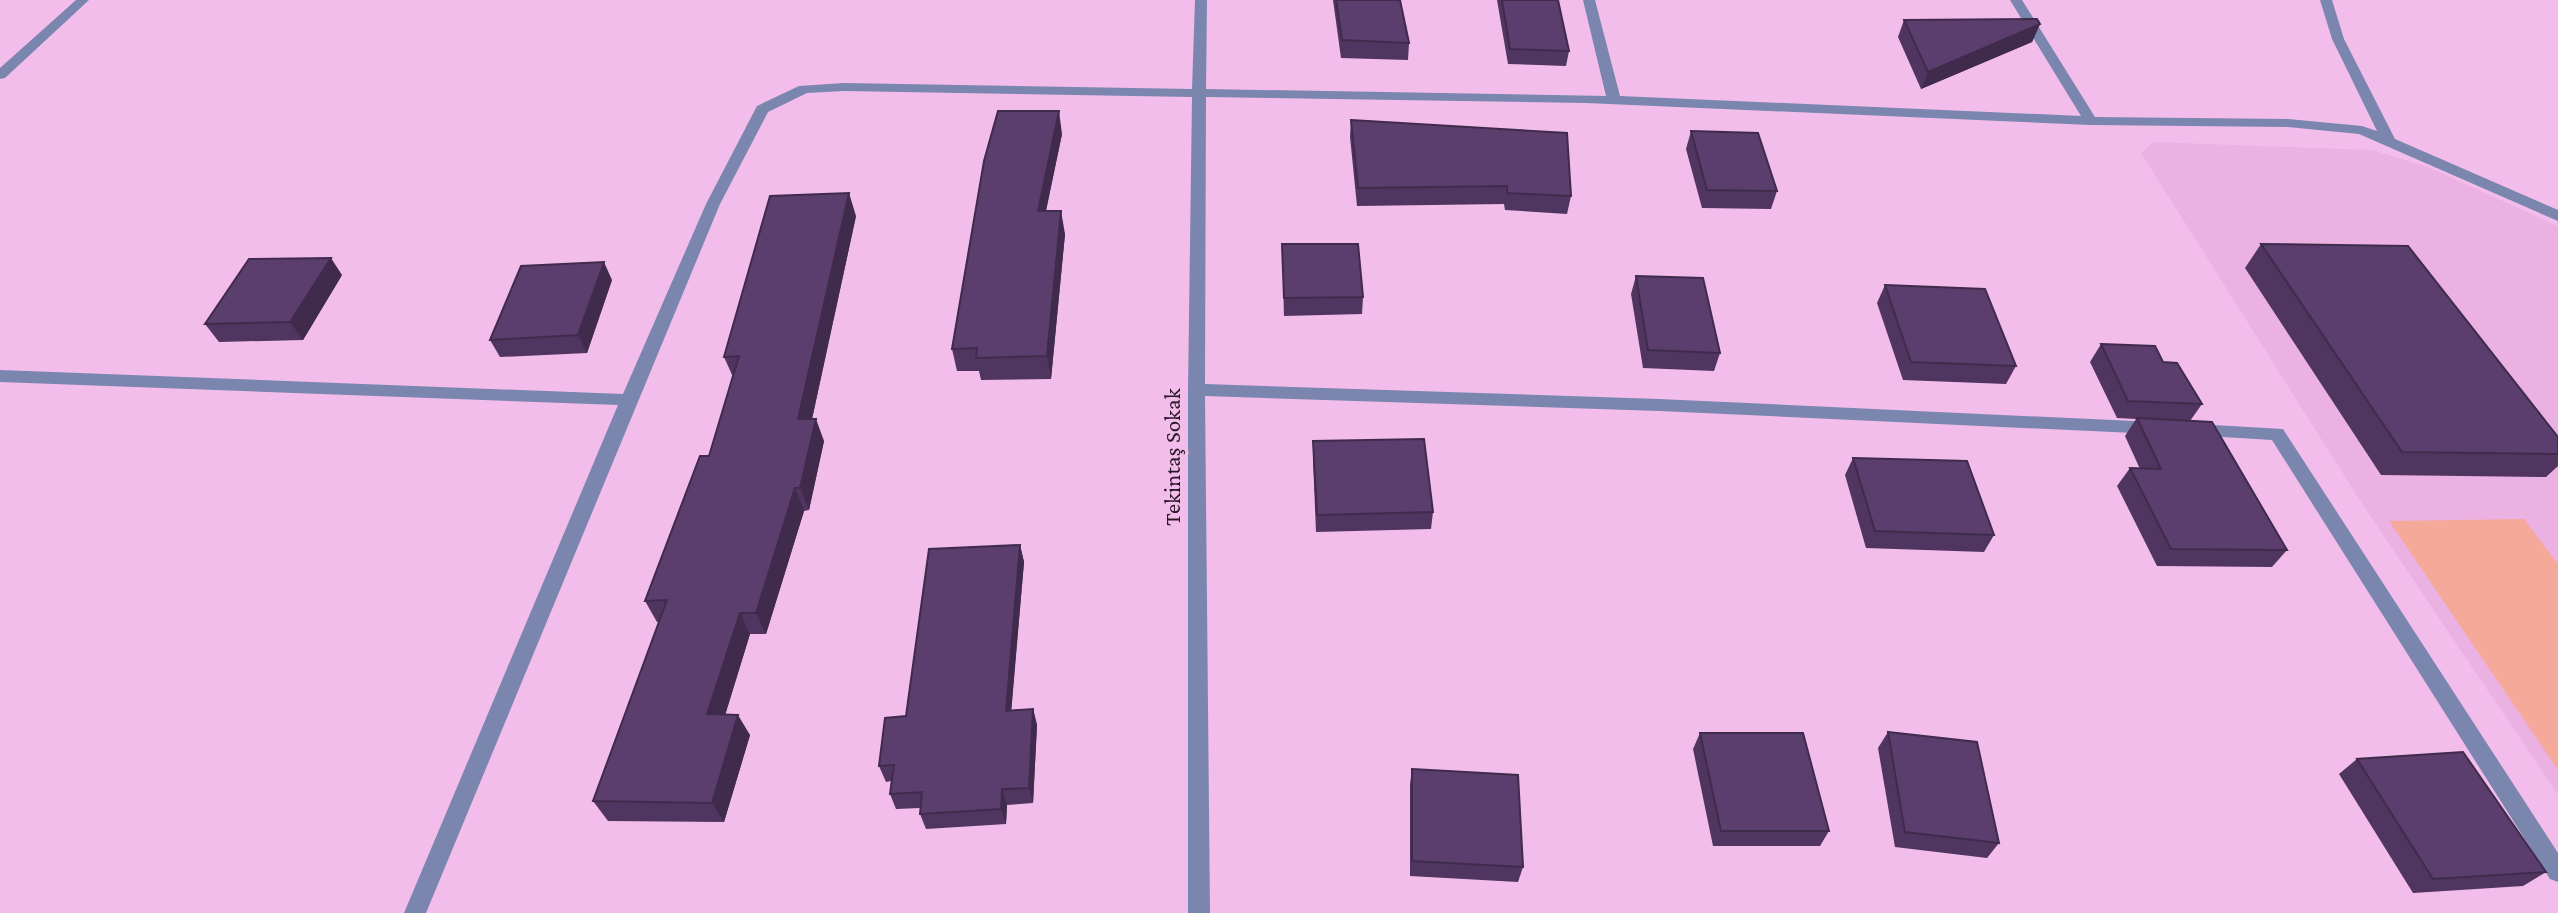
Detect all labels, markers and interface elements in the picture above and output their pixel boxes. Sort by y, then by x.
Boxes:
street label: Tekintaş Sokak [1159,388,1185,526]

